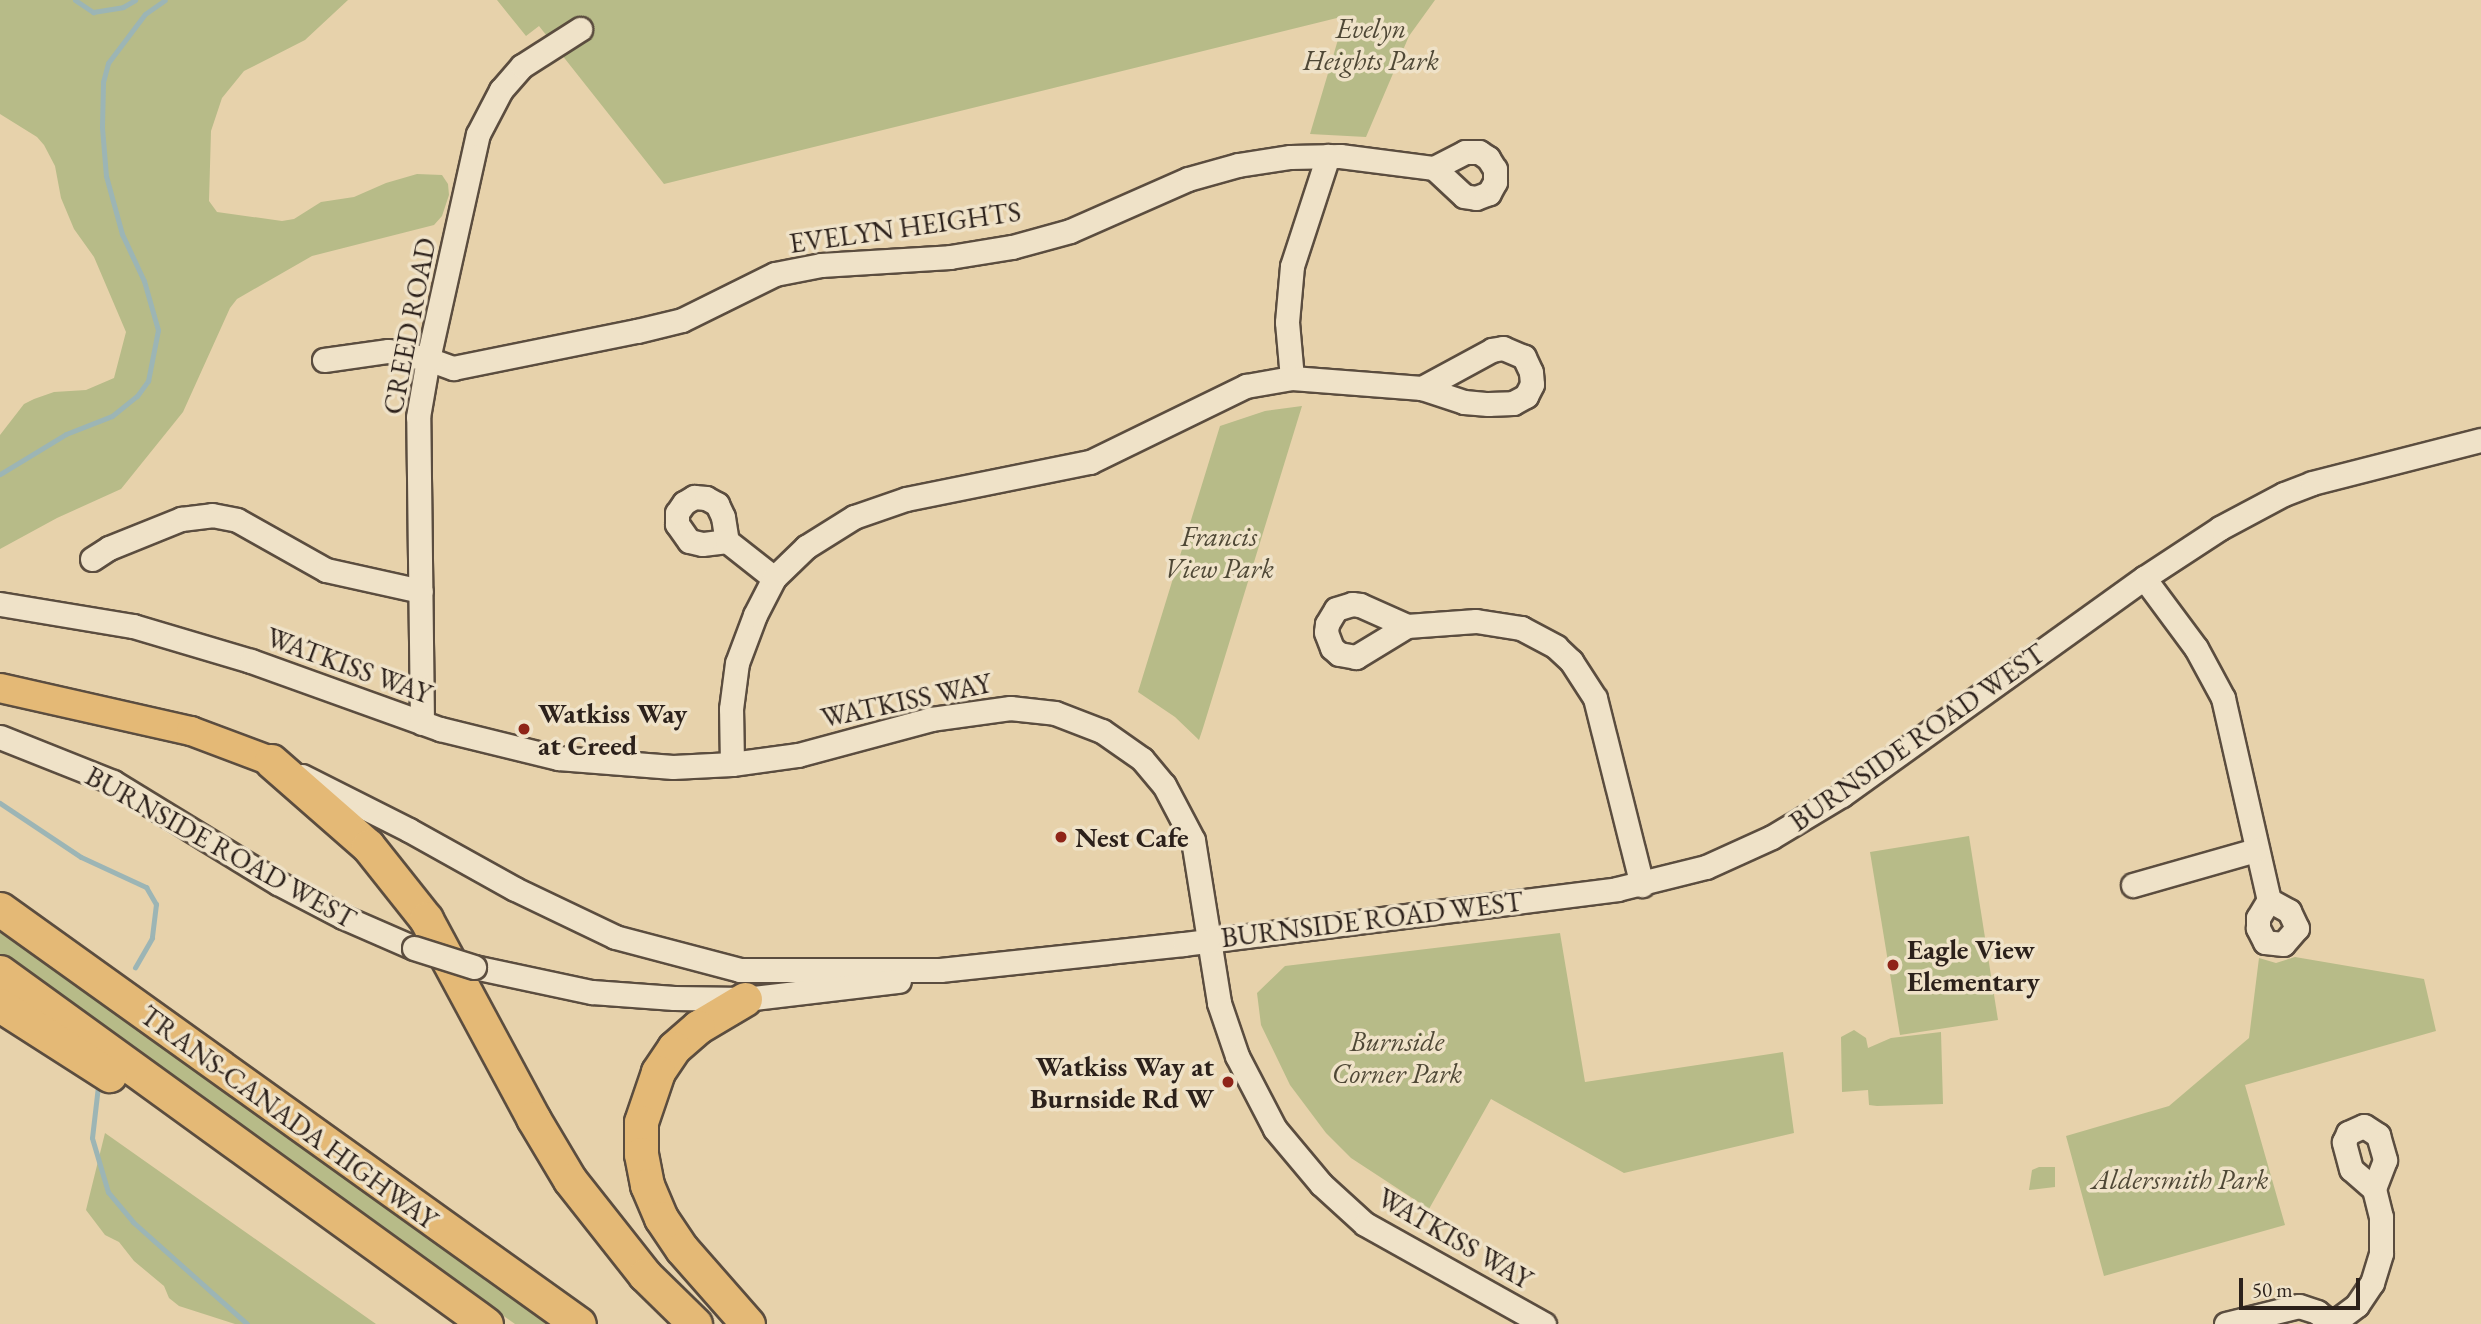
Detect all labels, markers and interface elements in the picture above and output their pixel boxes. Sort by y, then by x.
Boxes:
park label: Evelyn Heights Park [1303,11,1439,77]
street label: EVELYN HEIGHTS [787,194,1023,260]
street label: CREED ROAD [375,235,443,417]
park label: Francis View Park [1164,519,1274,585]
street label: WATKISS WAY [262,620,436,710]
street label: BURNSIDE ROAD WEST [1783,636,2051,838]
street label: WATKISS WAY [818,666,994,734]
place label: Watkiss Way at Creed [538,696,687,762]
marker: Watkiss Way at Creed [516,721,532,737]
street label: BURNSIDE ROAD WEST [80,759,362,935]
place label: Nest Cafe [1075,820,1189,854]
marker: Nest Cafe [1053,829,1069,845]
street label: BURNSIDE ROAD WEST [1219,884,1525,954]
place label: Eagle View Elementary [1907,932,2040,998]
marker: Eagle View Elementary [1885,957,1901,973]
street label: TRANS-CANADA HIGHWAY [134,998,444,1236]
park label: Burnside Corner Park [1332,1024,1462,1090]
place label: Watkiss Way at Burnside Rd W [1030,1049,1214,1115]
marker: Watkiss Way at Burnside Rd W [1220,1074,1236,1090]
park label: Aldersmith Park [2091,1162,2269,1196]
street label: WATKISS WAY [1372,1180,1538,1296]
scale bar [2243,1264,2364,1308]
text: 50 m [2252,1276,2293,1303]

